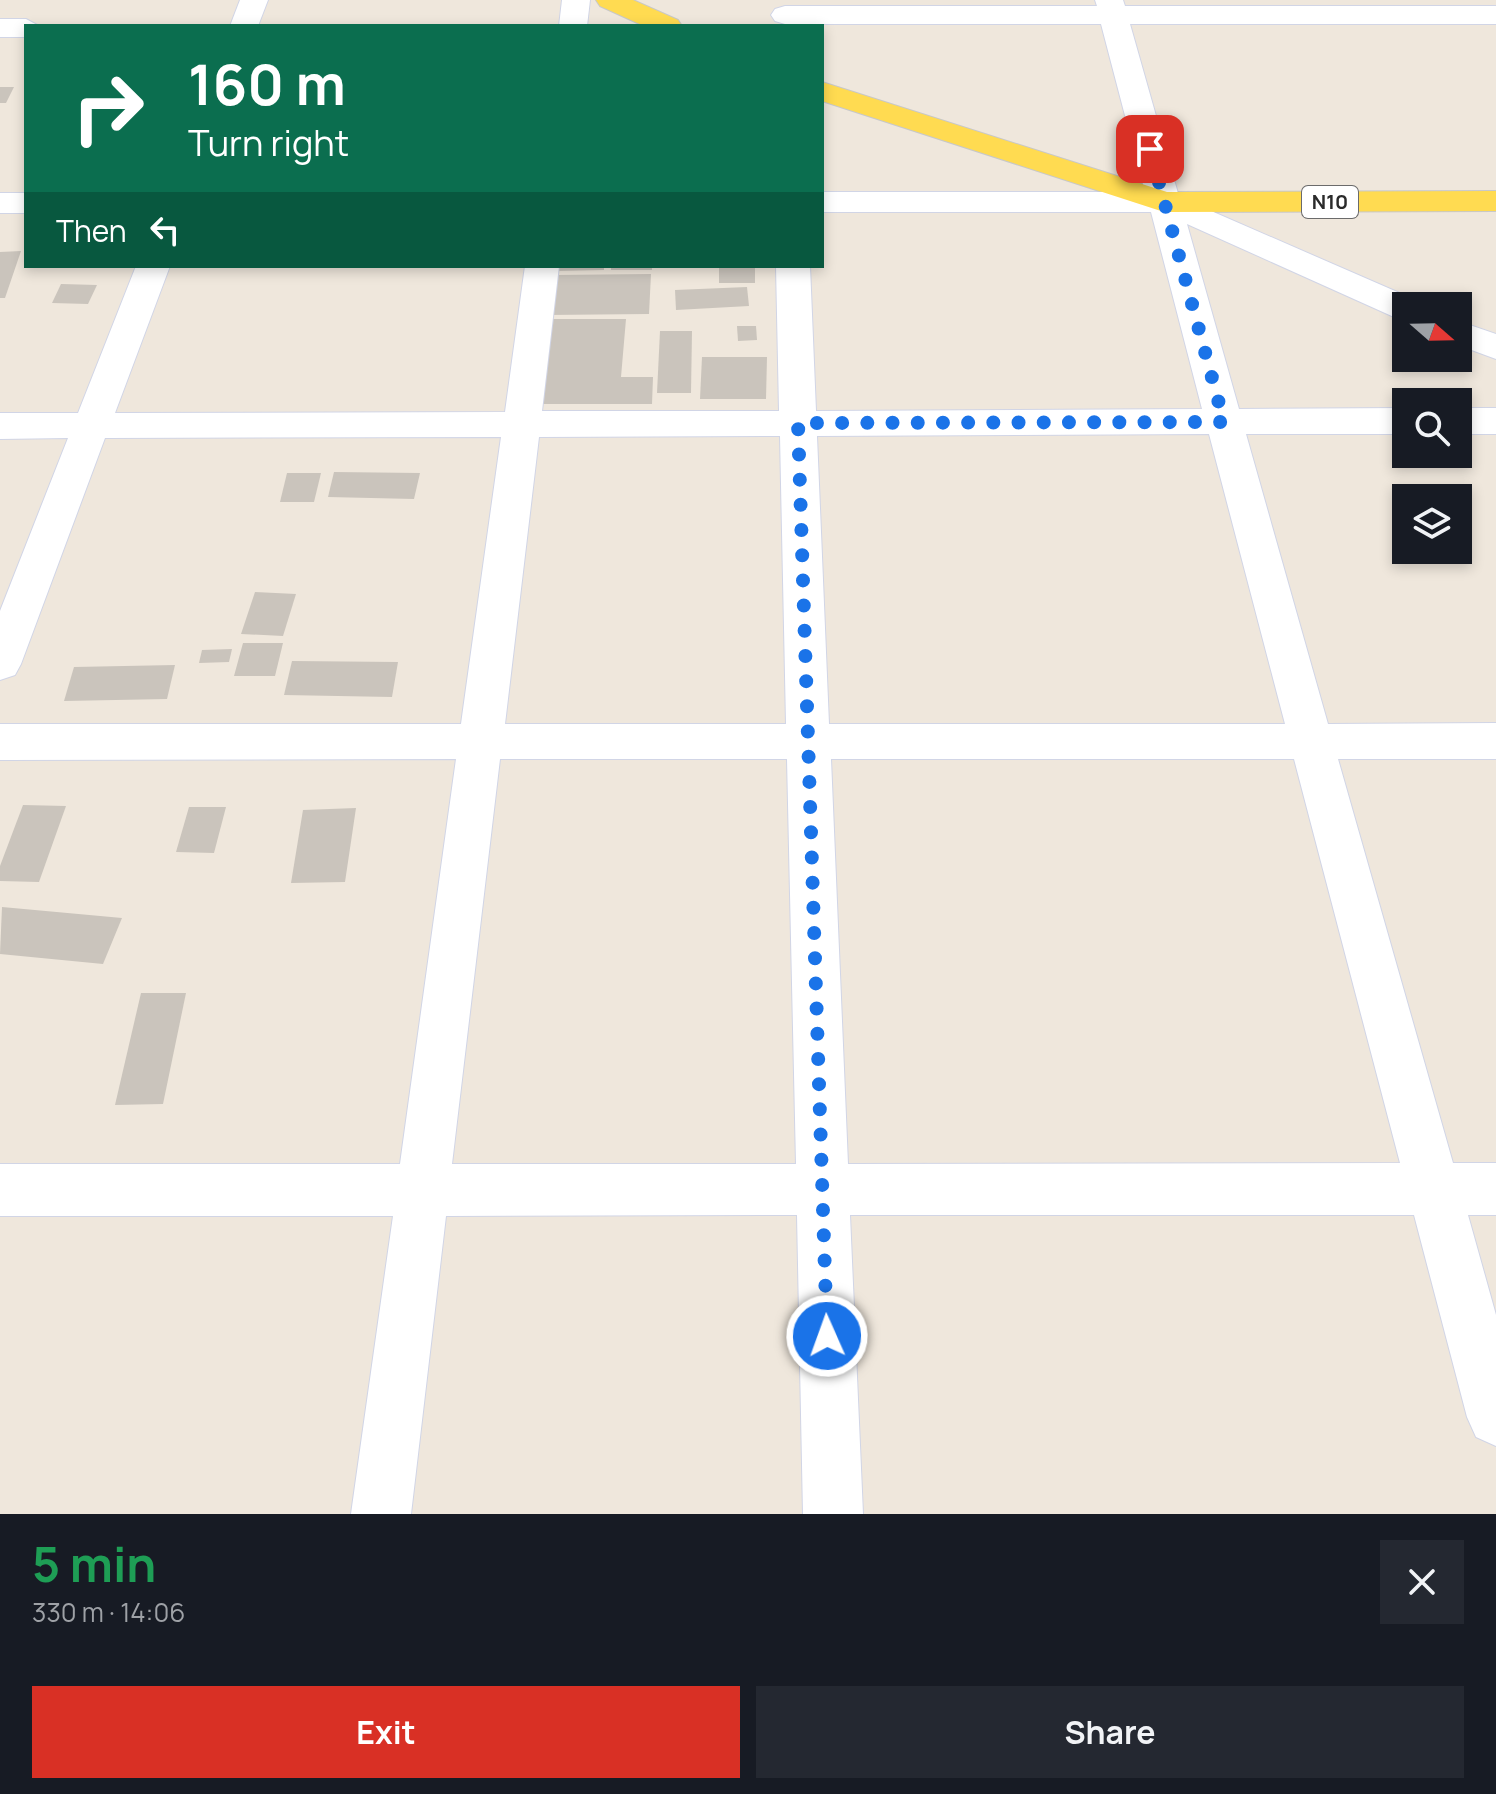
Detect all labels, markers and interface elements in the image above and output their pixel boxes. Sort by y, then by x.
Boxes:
text: 160 m [188,45,346,122]
icon: right [56,56,160,160]
pin [1116,115,1184,183]
text: Turn right [188,118,349,167]
icon: arrive [1128,127,1172,171]
road number: N10 [1302,186,1358,218]
icon: left [143,208,187,252]
text: Then [56,210,127,251]
north arrow [1392,292,1472,372]
map controls [1392,292,1472,564]
button: search [1392,388,1472,468]
button: layers [1392,484,1472,564]
position arrow [785,1294,869,1378]
text: 5 min [32,1531,156,1596]
button: close [1380,1540,1464,1624]
text: 330 m · 14:06 [32,1594,185,1630]
button: Exit [32,1686,740,1778]
button: Share [756,1686,1464,1778]

